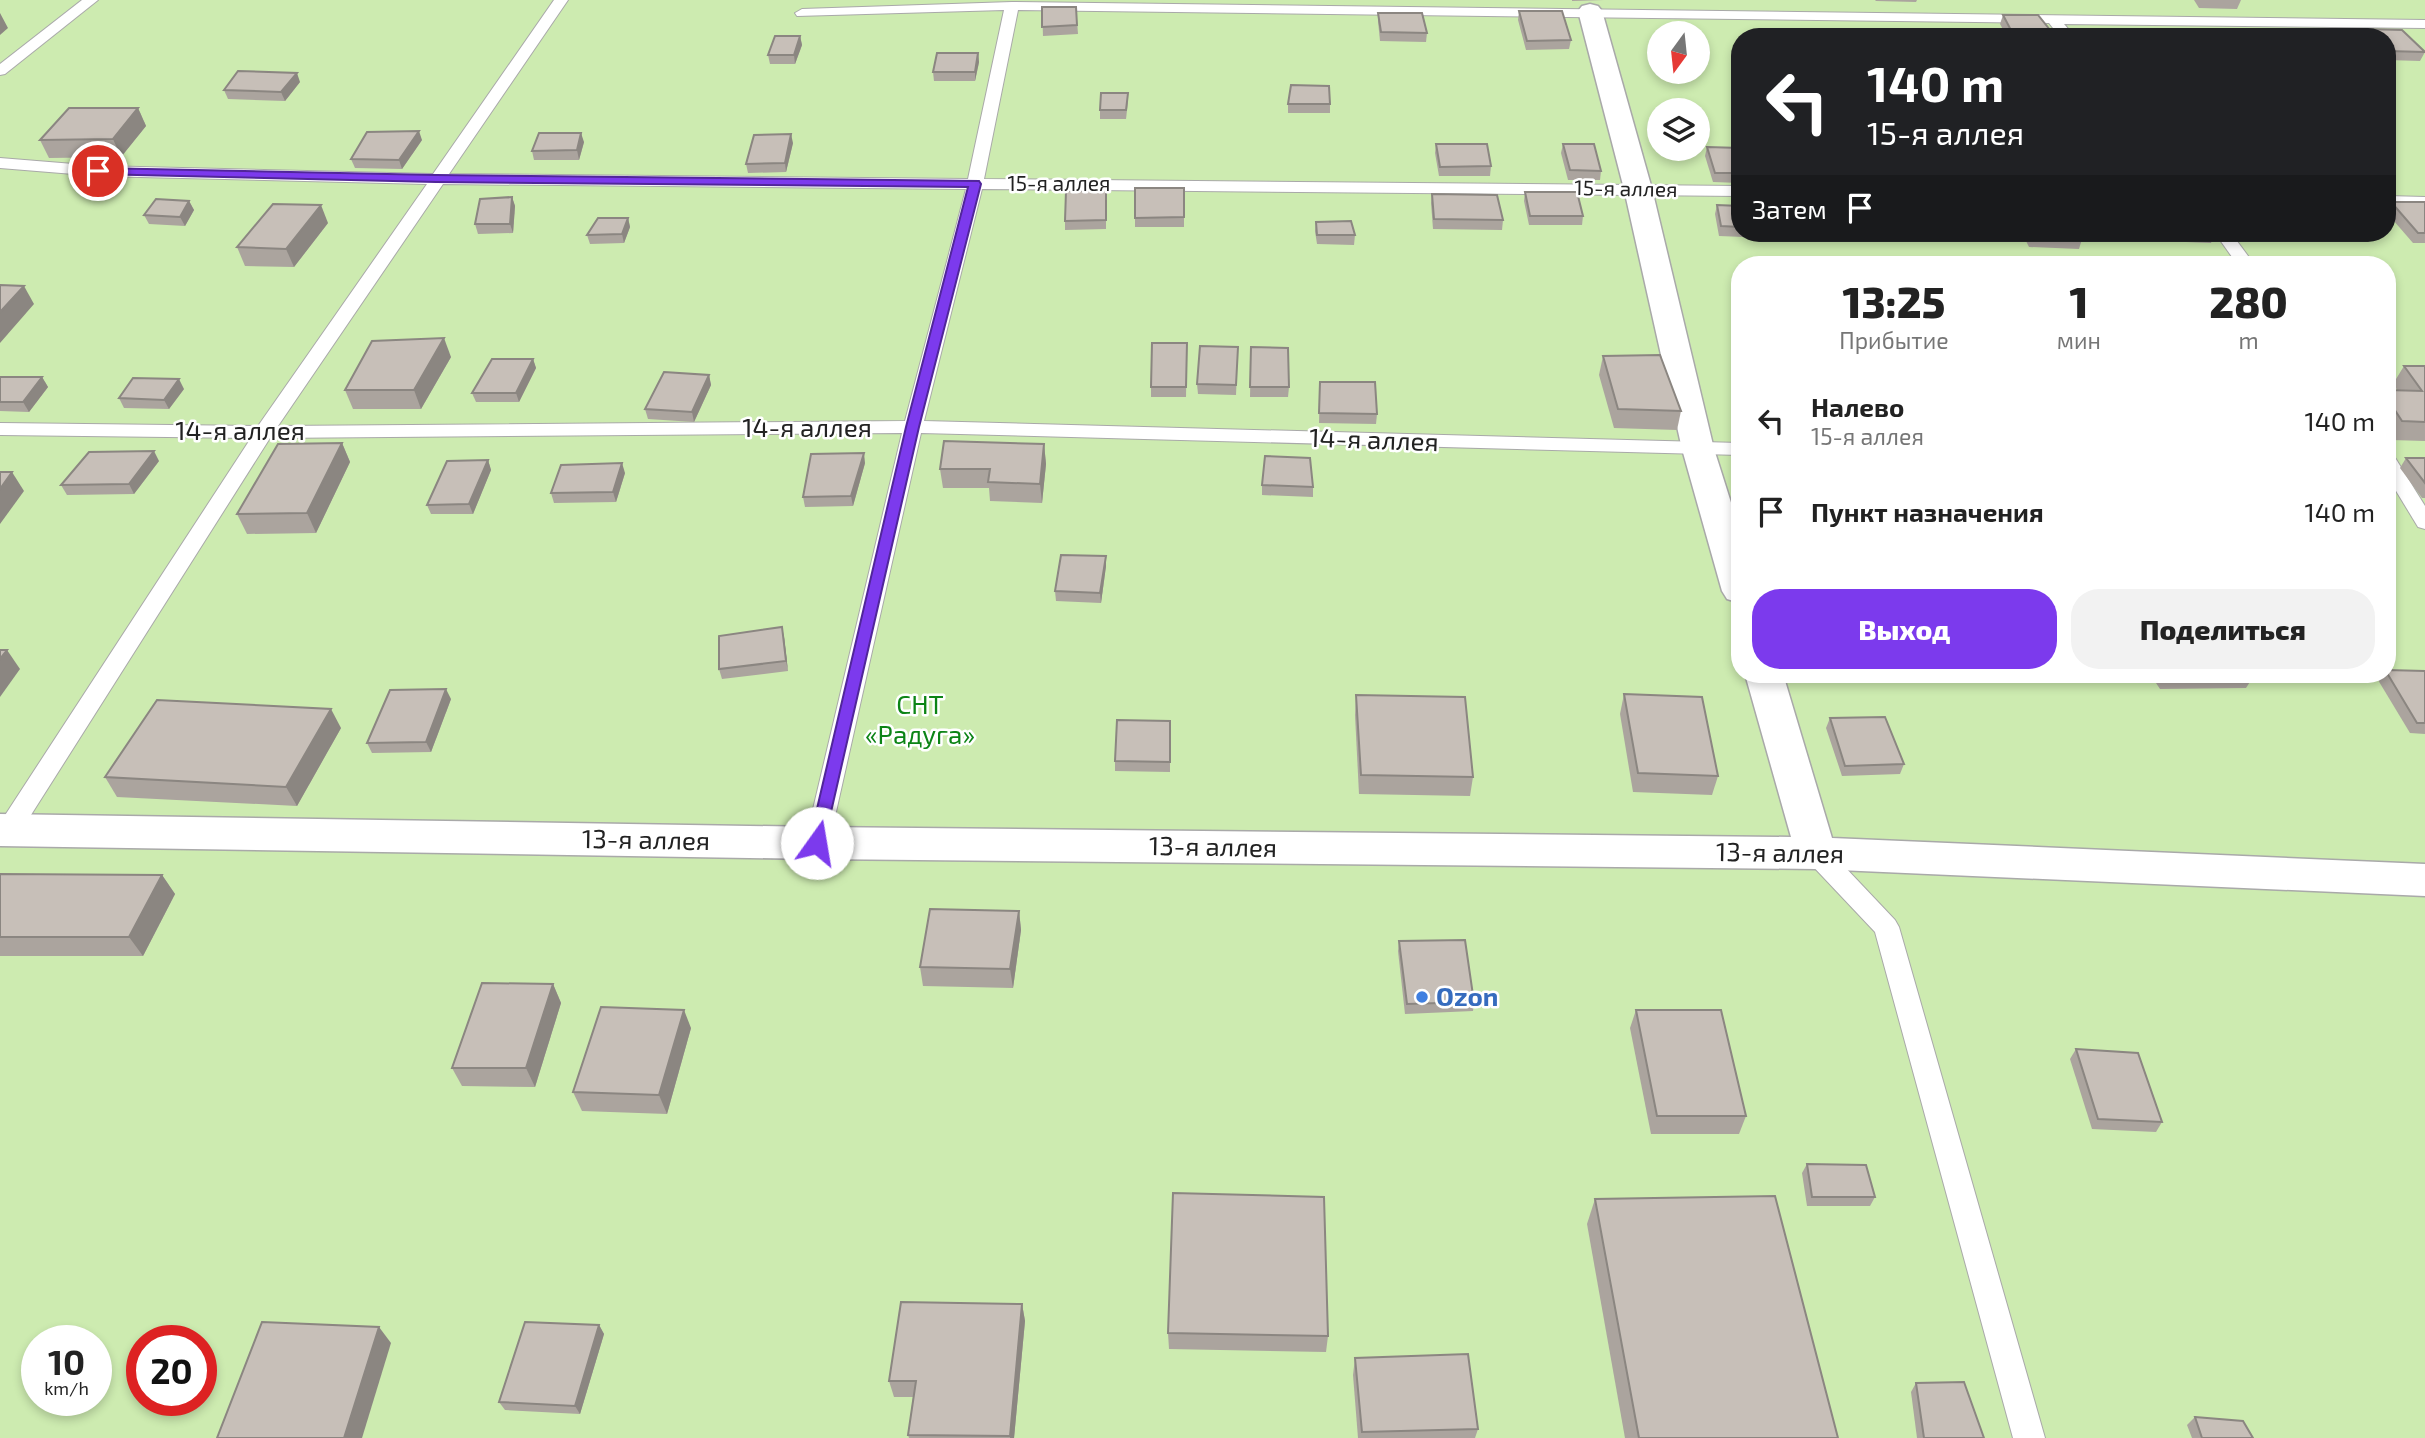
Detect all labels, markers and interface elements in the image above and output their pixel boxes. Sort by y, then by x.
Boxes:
north arrow [1647,21,1710,84]
map controls [1647,21,1710,161]
text: 140 m [1867,53,2004,112]
icon: left [1752,56,1843,147]
button: layers [1647,98,1710,161]
text: 15-я аллея [1867,113,2024,151]
pin [68,141,128,201]
icon: arrive [79,152,117,190]
street label: 15-я аллея [1007,170,1111,195]
street label: 15-я аллея [1574,174,1678,201]
icon: arrive [1841,189,1879,227]
text: Затем [1752,193,1827,224]
text: 13:25 [1843,276,1945,326]
text: 1 [2069,276,2088,326]
text: 280 [2209,276,2288,326]
text: Прибытие [1839,326,1949,354]
text: мин [2057,326,2101,354]
text: m [2238,326,2259,354]
text: Налево [1811,391,1904,422]
icon: left [1752,402,1790,440]
text: 140 m [2304,405,2375,436]
street label: 14-я аллея [742,411,872,442]
street label: 14-я аллея [175,414,305,445]
street label: 14-я аллея [1309,421,1439,456]
text: 15-я аллея [1811,422,1924,450]
icon: arrive [1752,493,1790,531]
text: Пункт назначения [1811,496,2044,527]
text: 140 m [2304,496,2375,527]
button: Выход [1752,589,2057,669]
button: Поделиться [2071,589,2375,669]
park label: СНТ «Радуга» [865,688,975,750]
position arrow [780,806,854,880]
street label: 13-я аллея [582,822,710,855]
street label: 13-я аллея [1149,829,1277,862]
street label: 13-я аллея [1716,835,1844,868]
place label: Ozon [1436,980,1498,1011]
marker: Ozon [1414,989,1430,1005]
speed limit sign: 20 [126,1325,217,1416]
text: 10 [48,1340,85,1382]
text: km/h [44,1377,89,1399]

